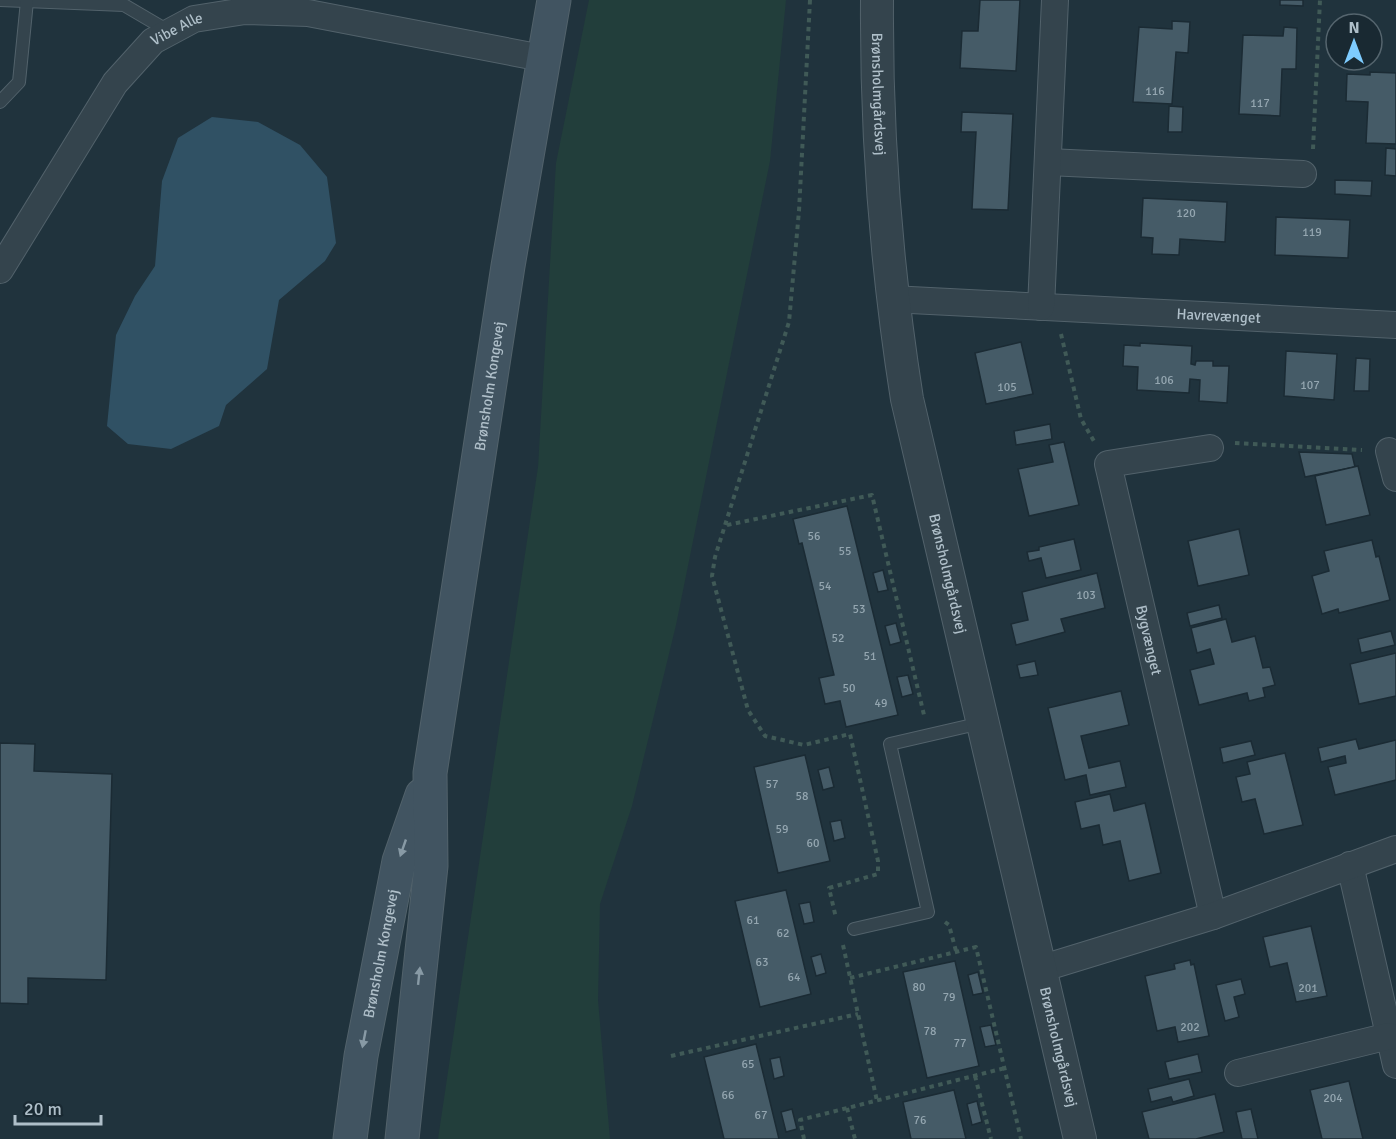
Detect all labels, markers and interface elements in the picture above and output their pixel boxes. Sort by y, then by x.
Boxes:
street label: Vibe Alle [147,9,204,50]
north arrow [1324,12,1384,72]
text: N [1348,18,1360,38]
street label: Brønsholmgårdsvej [868,33,890,156]
house number: 116 [1145,84,1165,99]
house number: 117 [1250,96,1270,111]
house number: 120 [1176,206,1196,221]
house number: 119 [1302,225,1322,240]
street label: Havrevænget [1176,305,1261,327]
street label: Brønsholm Kongevej [471,320,508,452]
house number: 106 [1154,373,1174,388]
house number: 107 [1300,378,1320,393]
house number: 105 [997,380,1017,395]
street label: Brønsholmgårdsvej [925,512,971,636]
house number: 56 [808,529,820,544]
house number: 55 [839,544,851,559]
house number: 54 [819,579,832,594]
house number: 103 [1076,588,1096,603]
house number: 53 [853,602,865,617]
street label: Bygvænget [1132,603,1166,677]
house number: 52 [832,631,844,646]
house number: 51 [864,649,876,664]
house number: 50 [843,681,855,696]
house number: 49 [875,696,887,711]
house number: 57 [766,777,778,792]
house number: 58 [796,789,808,804]
house number: 59 [776,822,788,837]
house number: 60 [807,836,819,851]
one-way arrow [398,839,408,857]
street label: Brønsholm Kongevej [360,888,402,1019]
house number: 61 [747,913,759,928]
house number: 62 [777,926,789,941]
house number: 63 [756,955,768,970]
one-way arrow [414,967,424,986]
house number: 64 [788,970,801,985]
house number: 80 [913,980,925,995]
house number: 201 [1298,981,1318,996]
street label: Brønsholmgårdsvej [1036,985,1081,1109]
house number: 79 [943,990,955,1005]
house number: 202 [1180,1020,1200,1035]
house number: 78 [924,1024,936,1039]
one-way arrow [359,1030,368,1049]
house number: 77 [954,1036,966,1051]
house number: 65 [742,1057,754,1072]
scale bar [15,1088,100,1126]
house number: 66 [722,1088,734,1103]
house number: 204 [1323,1091,1343,1106]
text: 20 m [24,1098,62,1120]
house number: 67 [755,1108,767,1123]
house number: 76 [914,1113,926,1128]

